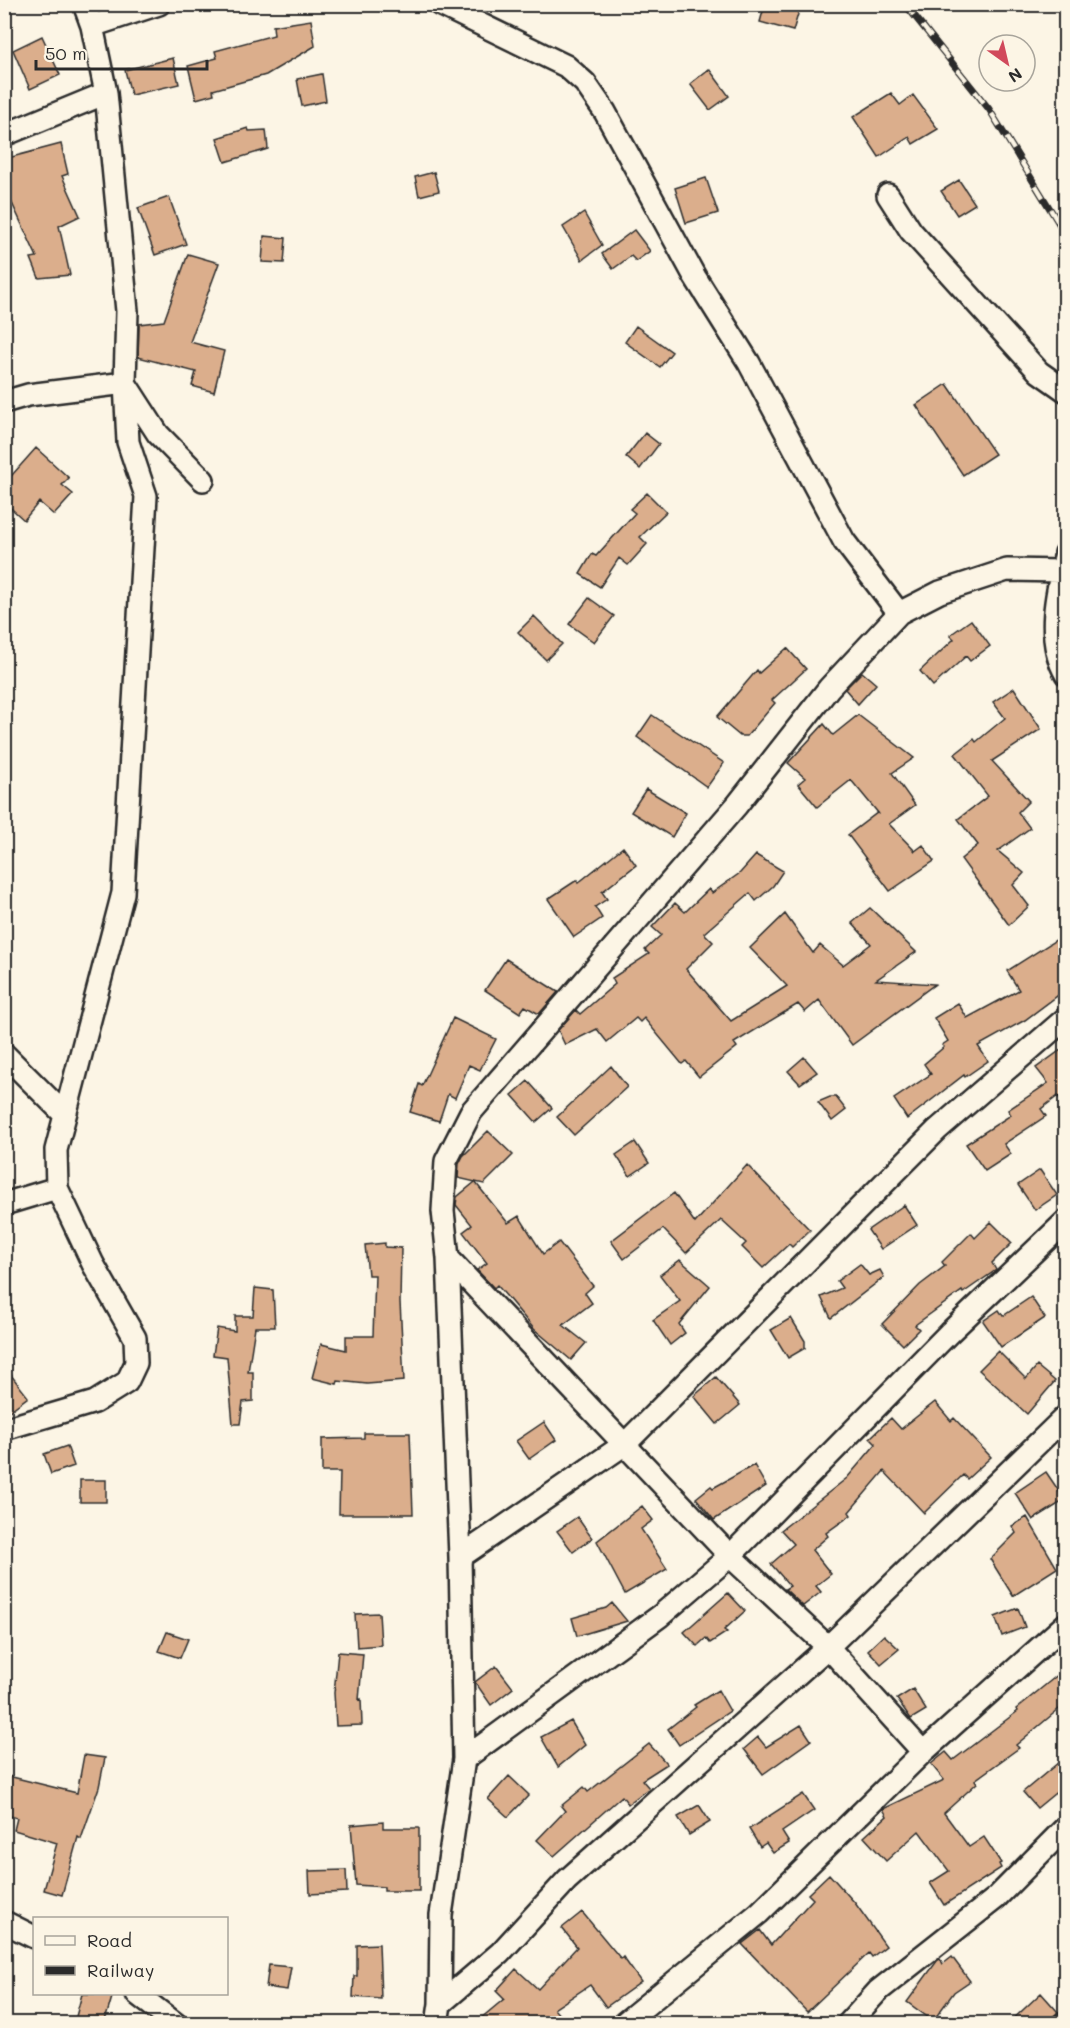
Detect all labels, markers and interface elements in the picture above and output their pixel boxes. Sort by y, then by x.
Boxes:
scale bar [36,33,207,71]
north arrow [977,33,1037,93]
text: 50 m [45,41,87,65]
text: N [1005,64,1027,88]
legend [33,1917,228,1995]
text: Road [87,1928,132,1952]
text: Railway [87,1958,154,1982]

